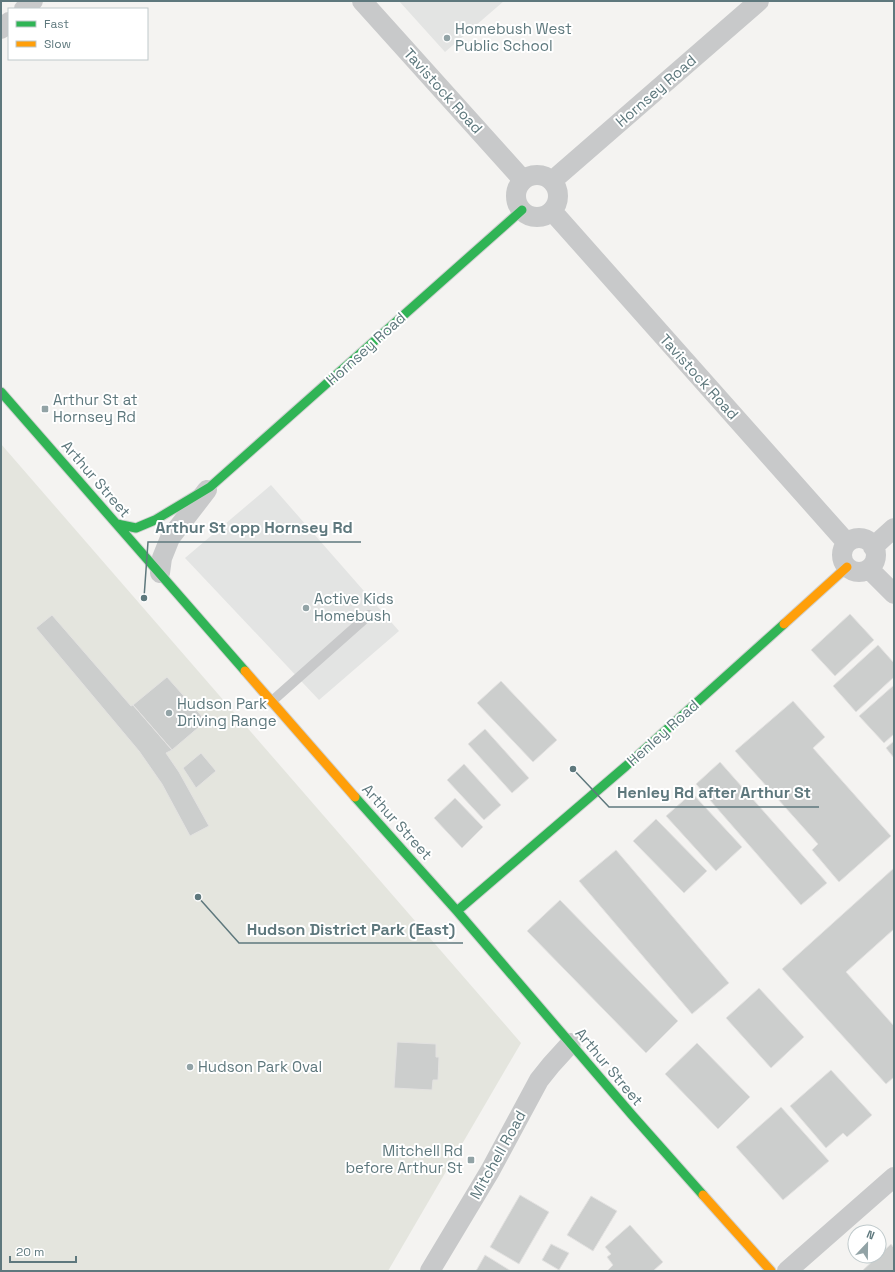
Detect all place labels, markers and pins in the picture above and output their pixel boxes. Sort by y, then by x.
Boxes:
place label: Homebush West Public School [455,19,572,55]
marker: Homebush West Public School [442,33,452,43]
place label: Arthur St at Hornsey Rd [53,390,138,426]
marker: Arthur St at Hornsey Rd [40,404,50,414]
callout: Arthur St opp Hornsey Rd [148,514,361,542]
place label: Active Kids Homebush [314,589,394,625]
marker: Active Kids Homebush [301,603,311,613]
place label: Hudson Park Driving Range [177,694,277,730]
marker: Hudson Park Driving Range [164,708,174,718]
callout: Henley Rd after Arthur St [609,779,819,807]
callout: Hudson District Park (East) [239,915,463,943]
place label: Hudson Park Oval [198,1057,322,1076]
marker: Hudson Park Oval [185,1062,195,1072]
place label: Mitchell Rd before Arthur St [345,1141,463,1177]
marker: Mitchell Rd before Arthur St [466,1155,476,1165]

